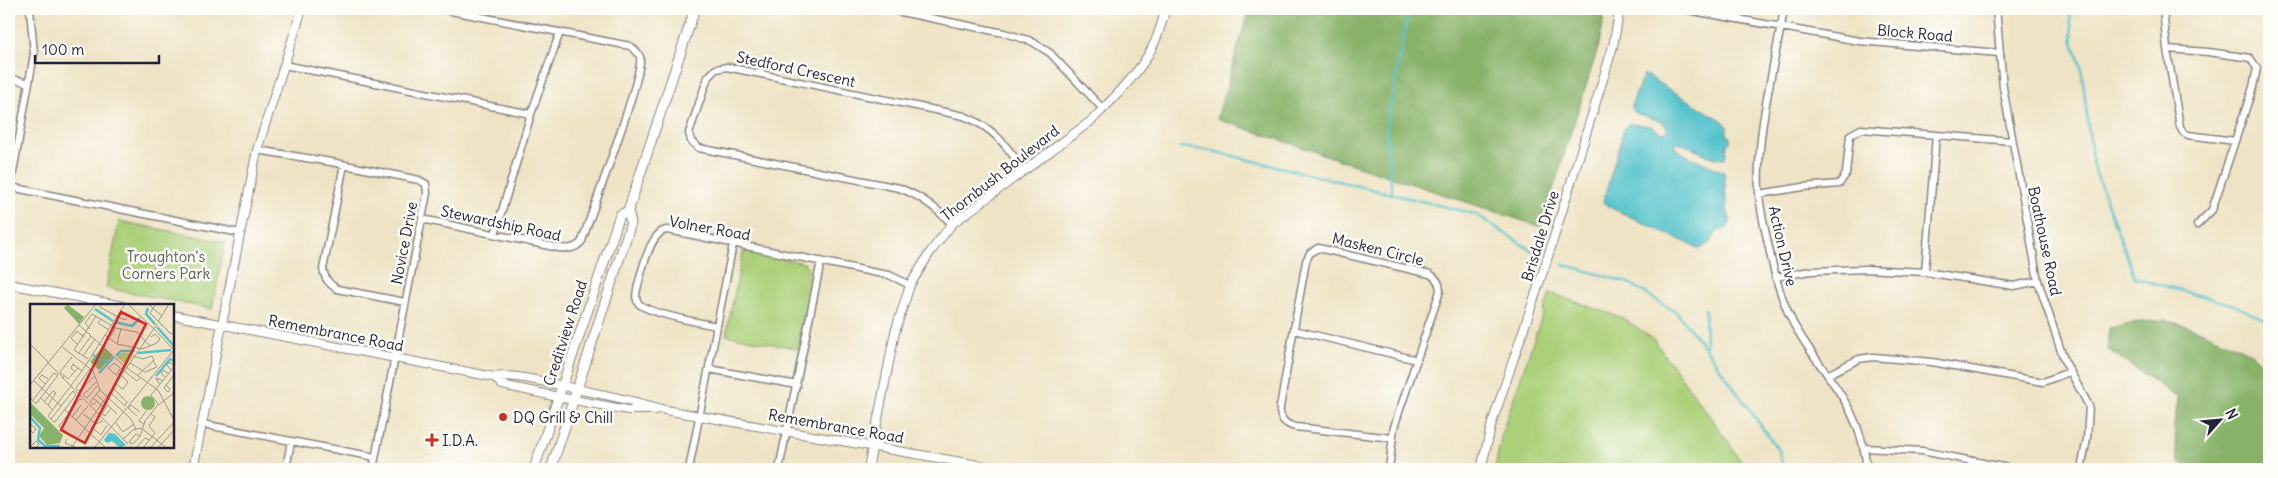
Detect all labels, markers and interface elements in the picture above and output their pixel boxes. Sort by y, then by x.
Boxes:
street label: Block Road [1876,20,1954,46]
scale bar [35,32,159,64]
text: 100 m [42,40,84,59]
street label: Stedford Crescent [735,47,857,91]
street label: Thornbush Boulevard [937,121,1063,225]
street label: Boathouse Road [2024,185,2066,298]
street label: Brisdale Drive [1517,188,1563,284]
street label: Novice Drive [387,200,421,286]
street label: Stewardship Road [439,201,563,245]
street label: Action Drive [1765,204,1801,288]
street label: Volner Road [668,212,752,245]
street label: Masken Circle [1330,228,1426,270]
park label: Troughton's Corners Park [122,247,211,283]
street label: Creditview Road [539,278,591,388]
inset map [30,304,174,448]
street label: Remembrance Road [267,311,405,355]
north arrow [2196,396,2246,446]
street label: Remembrance Road [767,405,905,447]
text: N [2221,406,2242,422]
place label: DQ Grill & Chill [513,408,613,427]
marker: DQ Grill & Chill [497,411,509,423]
place label: I.D.A. [442,431,478,450]
marker: I.D.A. [426,434,438,446]

